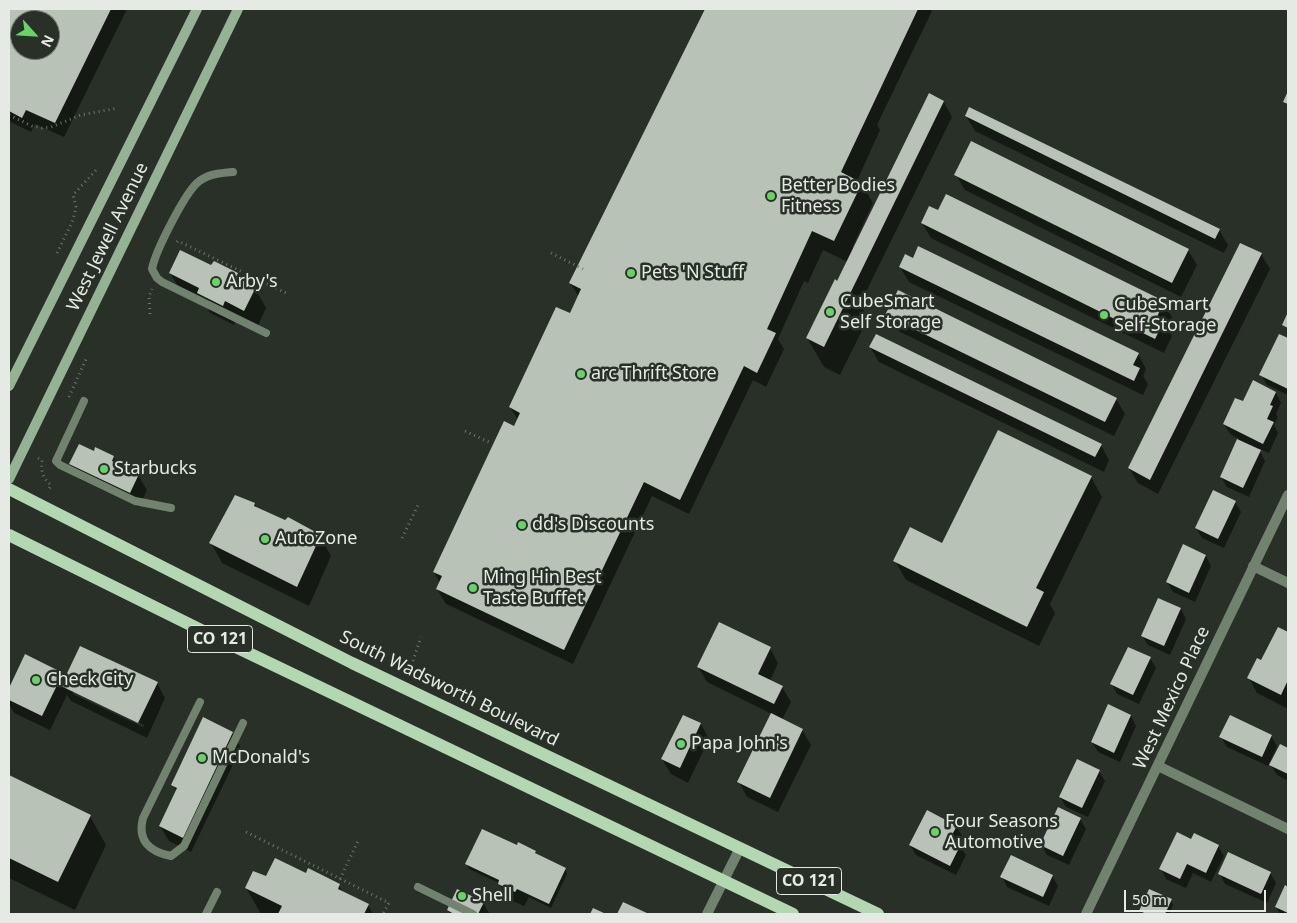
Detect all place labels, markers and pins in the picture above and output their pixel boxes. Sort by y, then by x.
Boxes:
place label: Better Bodies Fitness [781,175,895,218]
marker: Better Bodies Fitness [765,190,777,202]
place label: Pets 'N Stuff [641,262,744,284]
marker: Pets 'N Stuff [625,267,637,279]
place label: Arby's [226,271,278,293]
marker: Arby's [210,276,222,288]
place label: CubeSmart Self Storage [840,291,941,334]
place label: CubeSmart Self-Storage [1114,294,1216,336]
marker: CubeSmart Self Storage [824,306,836,318]
marker: CubeSmart Self-Storage [1098,309,1110,321]
place label: arc Thrift Store [591,363,717,385]
marker: arc Thrift Store [575,368,587,380]
place label: Starbucks [114,458,197,480]
marker: Starbucks [98,463,110,475]
place label: dd's Discounts [532,514,654,536]
marker: dd's Discounts [516,519,528,531]
place label: AutoZone [275,528,357,550]
marker: AutoZone [259,533,271,545]
place label: Ming Hin Best Taste Buffet [483,567,602,610]
marker: Ming Hin Best Taste Buffet [467,582,479,594]
place label: Check City [46,669,133,691]
marker: Check City [30,674,42,686]
place label: Papa John's [691,733,788,755]
marker: Papa John's [675,738,687,750]
place label: McDonald's [212,747,310,769]
marker: McDonald's [196,752,208,764]
place label: Four Seasons Automotive [945,811,1058,854]
marker: Four Seasons Automotive [929,826,941,838]
place label: Shell [472,885,512,907]
marker: Shell [456,890,468,902]

